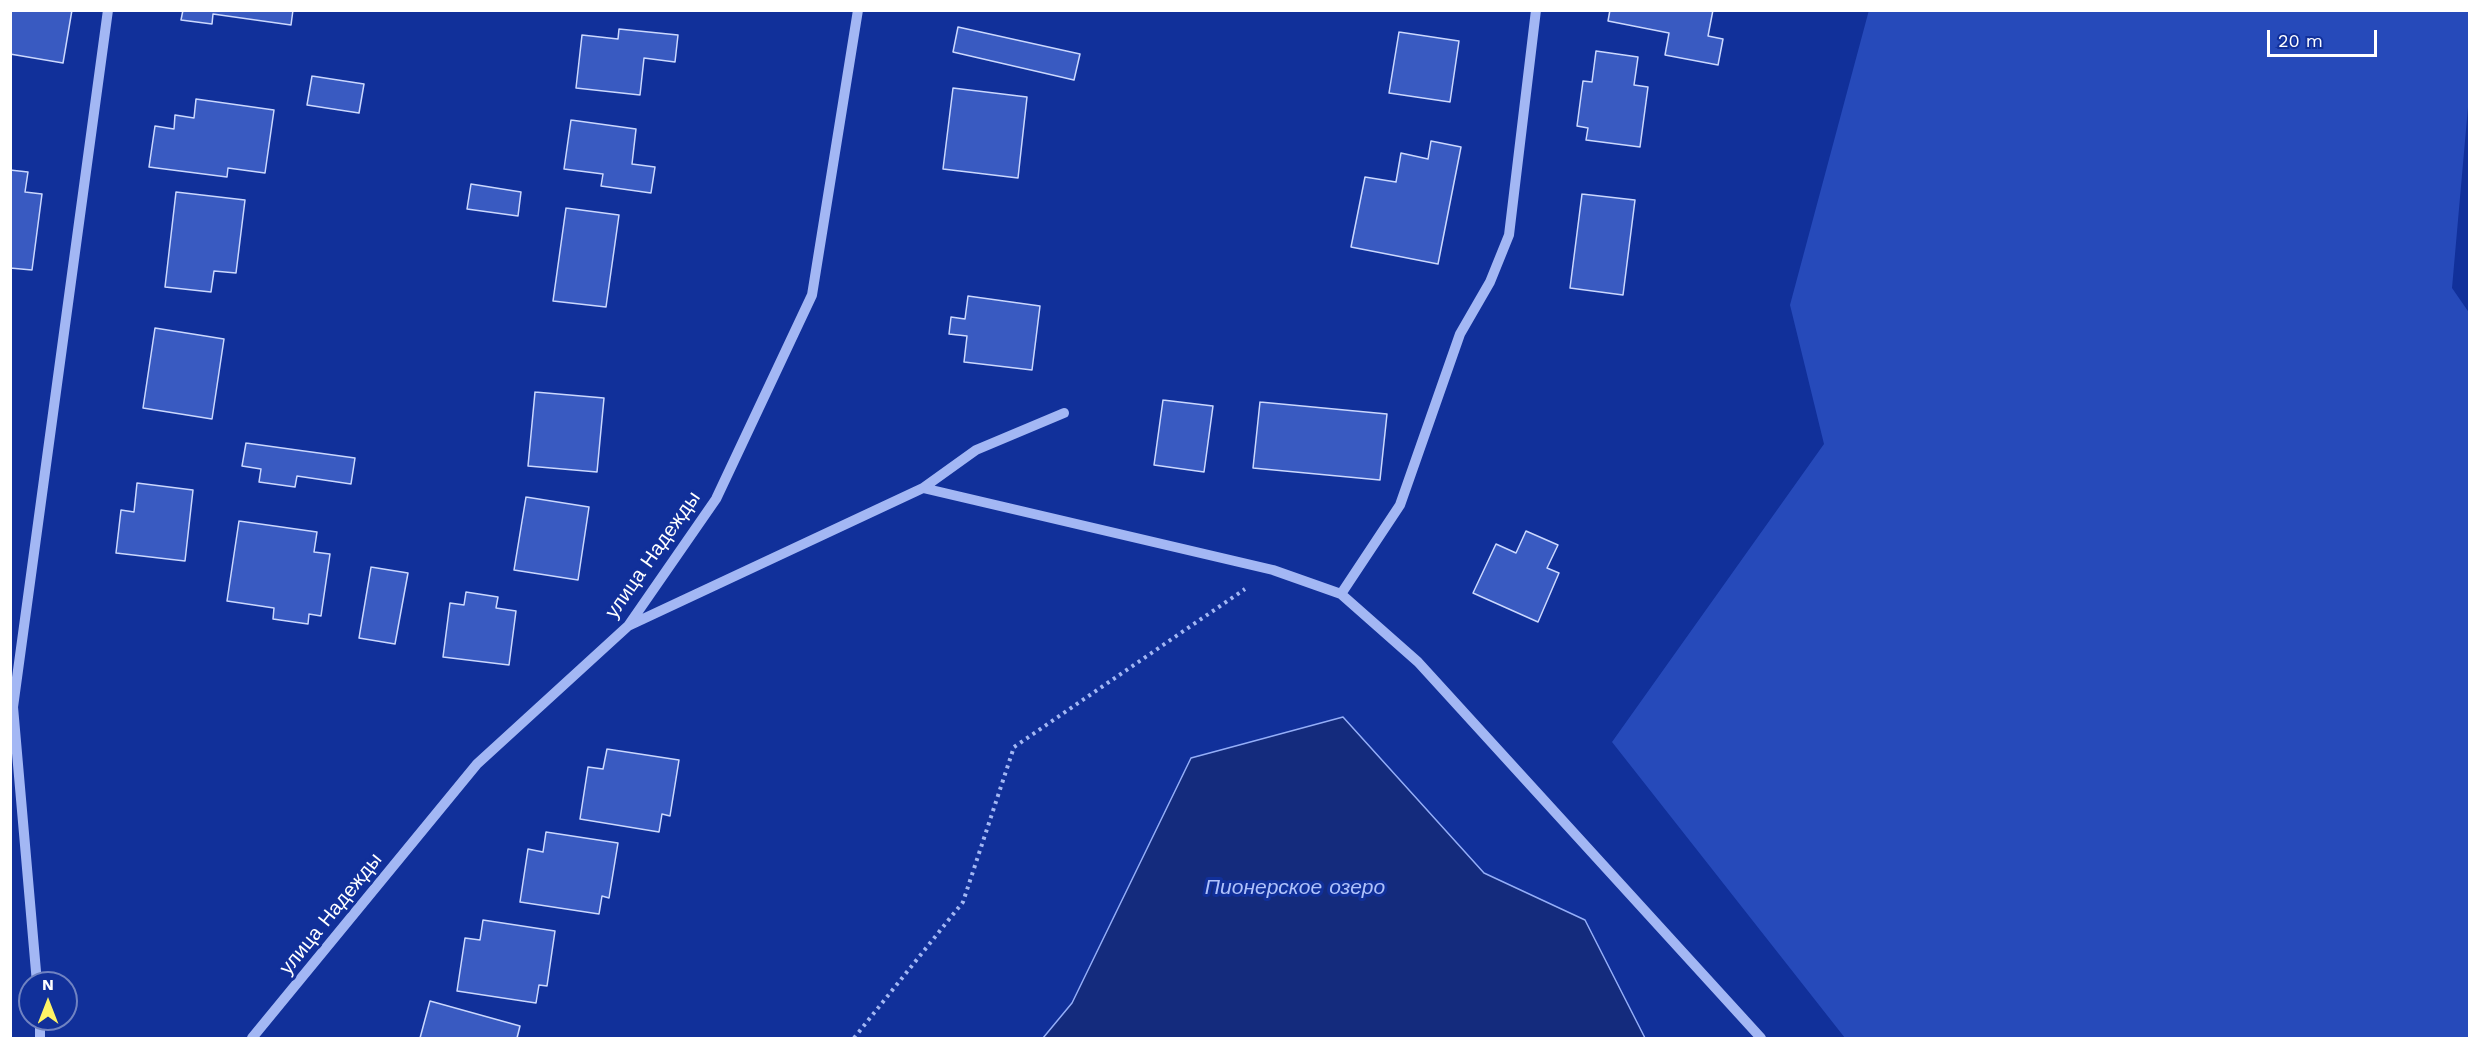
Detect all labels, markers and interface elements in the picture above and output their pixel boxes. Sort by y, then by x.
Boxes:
scale bar [2270,18,2380,56]
text: 20 m [2278,30,2323,51]
street label: улица Надежды [600,487,706,623]
street label: улица Надежды [275,848,387,980]
water label: Пионерское озеро [1205,875,1385,901]
north arrow [18,971,78,1031]
text: N [42,975,54,994]

